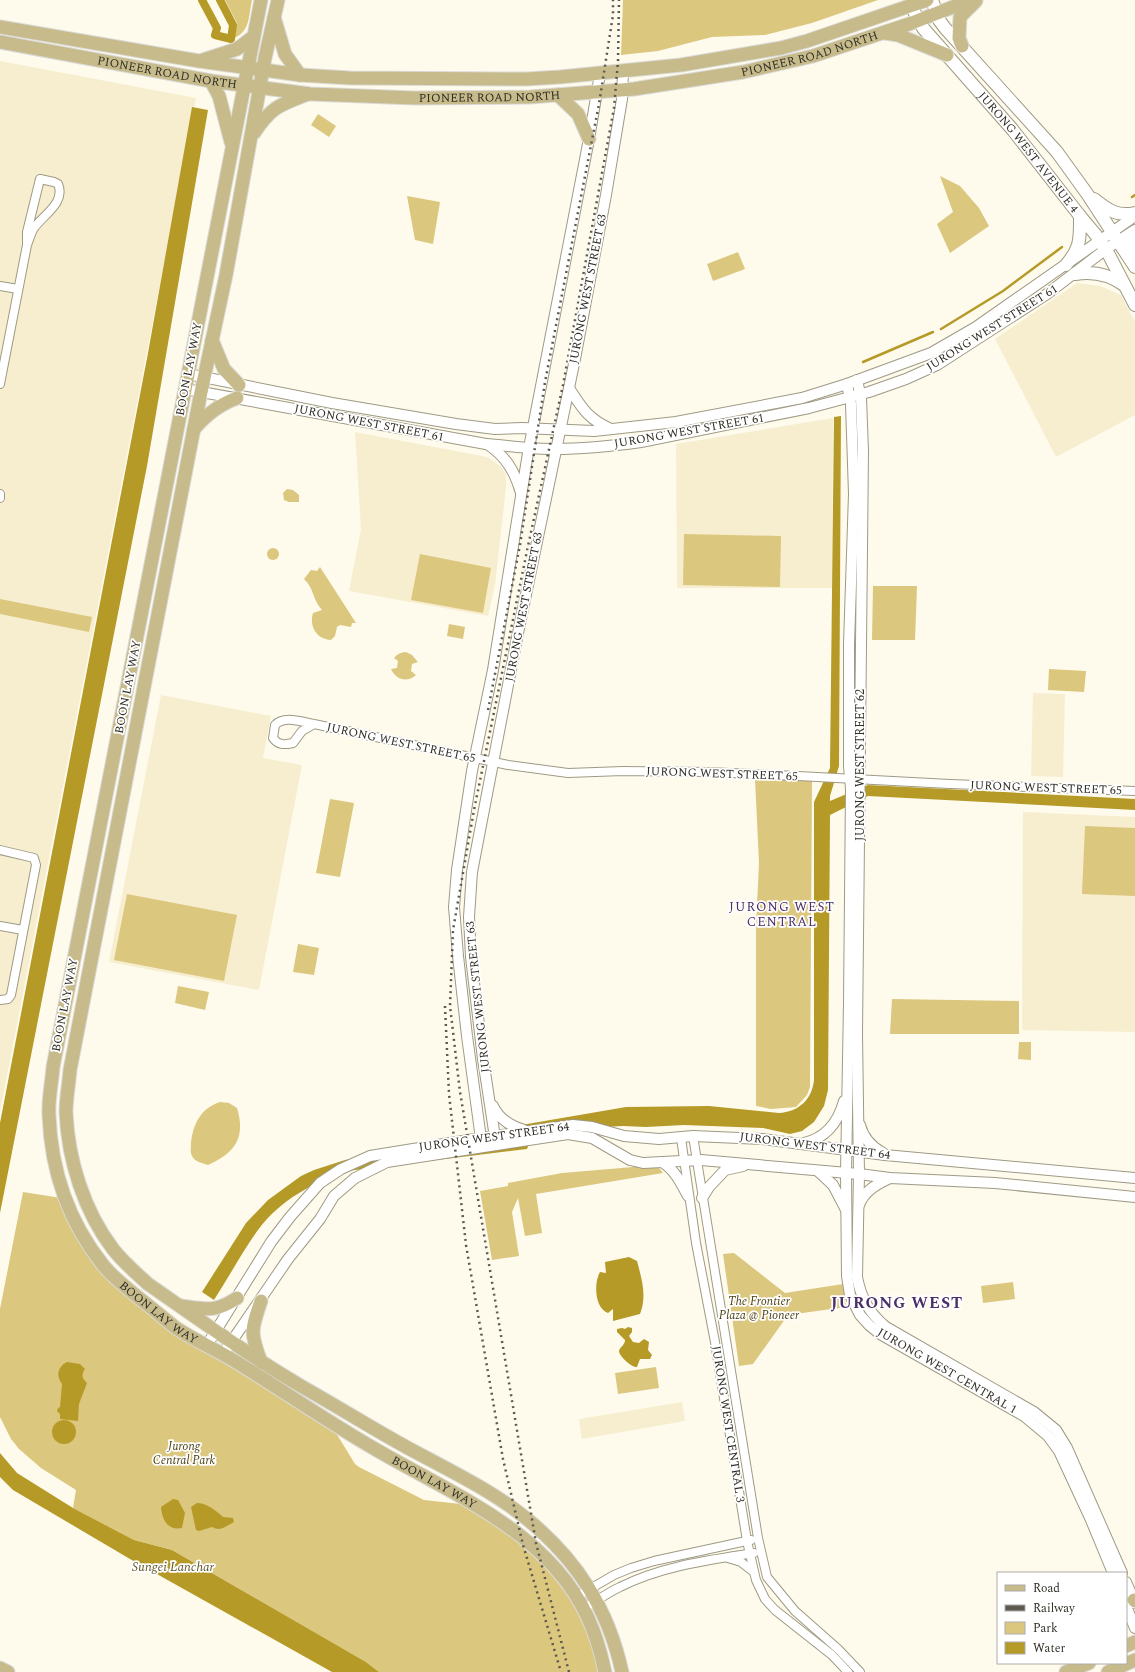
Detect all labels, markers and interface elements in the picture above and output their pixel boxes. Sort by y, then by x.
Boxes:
street label: PIONEER ROAD NORTH [739,26,880,82]
street label: PIONEER ROAD NORTH [96,51,238,94]
street label: PIONEER ROAD NORTH [419,85,561,107]
street label: JURONG WEST AVENUE 4 [973,87,1084,217]
street label: JURONG WEST STREET 63 [564,213,612,365]
street label: JURONG WEST STREET 61 [923,280,1061,376]
street label: BOON LAY WAY [171,320,207,417]
street label: JURONG WEST STREET 61 [293,399,445,447]
street label: JURONG WEST STREET 61 [613,408,765,454]
street label: JURONG WEST STREET 63 [500,531,548,683]
street label: BOON LAY WAY [110,638,146,735]
street label: JURONG WEST STREET 62 [851,689,870,841]
street label: JURONG WEST STREET 65 [325,718,477,768]
street label: JURONG WEST STREET 65 [646,762,798,786]
street label: JURONG WEST STREET 65 [970,776,1122,800]
district label: JURONG WEST CENTRAL [729,897,835,932]
street label: JURONG WEST STREET 63 [461,920,495,1074]
street label: BOON LAY WAY [47,956,83,1053]
street label: JURONG WEST STREET 64 [417,1117,571,1157]
street label: JURONG WEST STREET 64 [738,1127,892,1165]
street label: BOON LAY WAY [115,1276,202,1349]
district label: JURONG WEST [831,1291,963,1315]
park label: The Frontier Plaza @ Pioneer [719,1292,800,1325]
street label: JURONG WEST CENTRAL 1 [874,1323,1020,1419]
street label: JURONG WEST CENTRAL 3 [706,1344,750,1504]
park label: Jurong Central Park [153,1437,216,1470]
street label: BOON LAY WAY [388,1451,481,1514]
water label: Sungei Lanchar [132,1557,215,1577]
legend [997,1572,1127,1664]
text: Road [1033,1579,1060,1598]
text: Railway [1033,1599,1076,1618]
text: Park [1033,1619,1058,1638]
text: Water [1033,1639,1065,1658]

